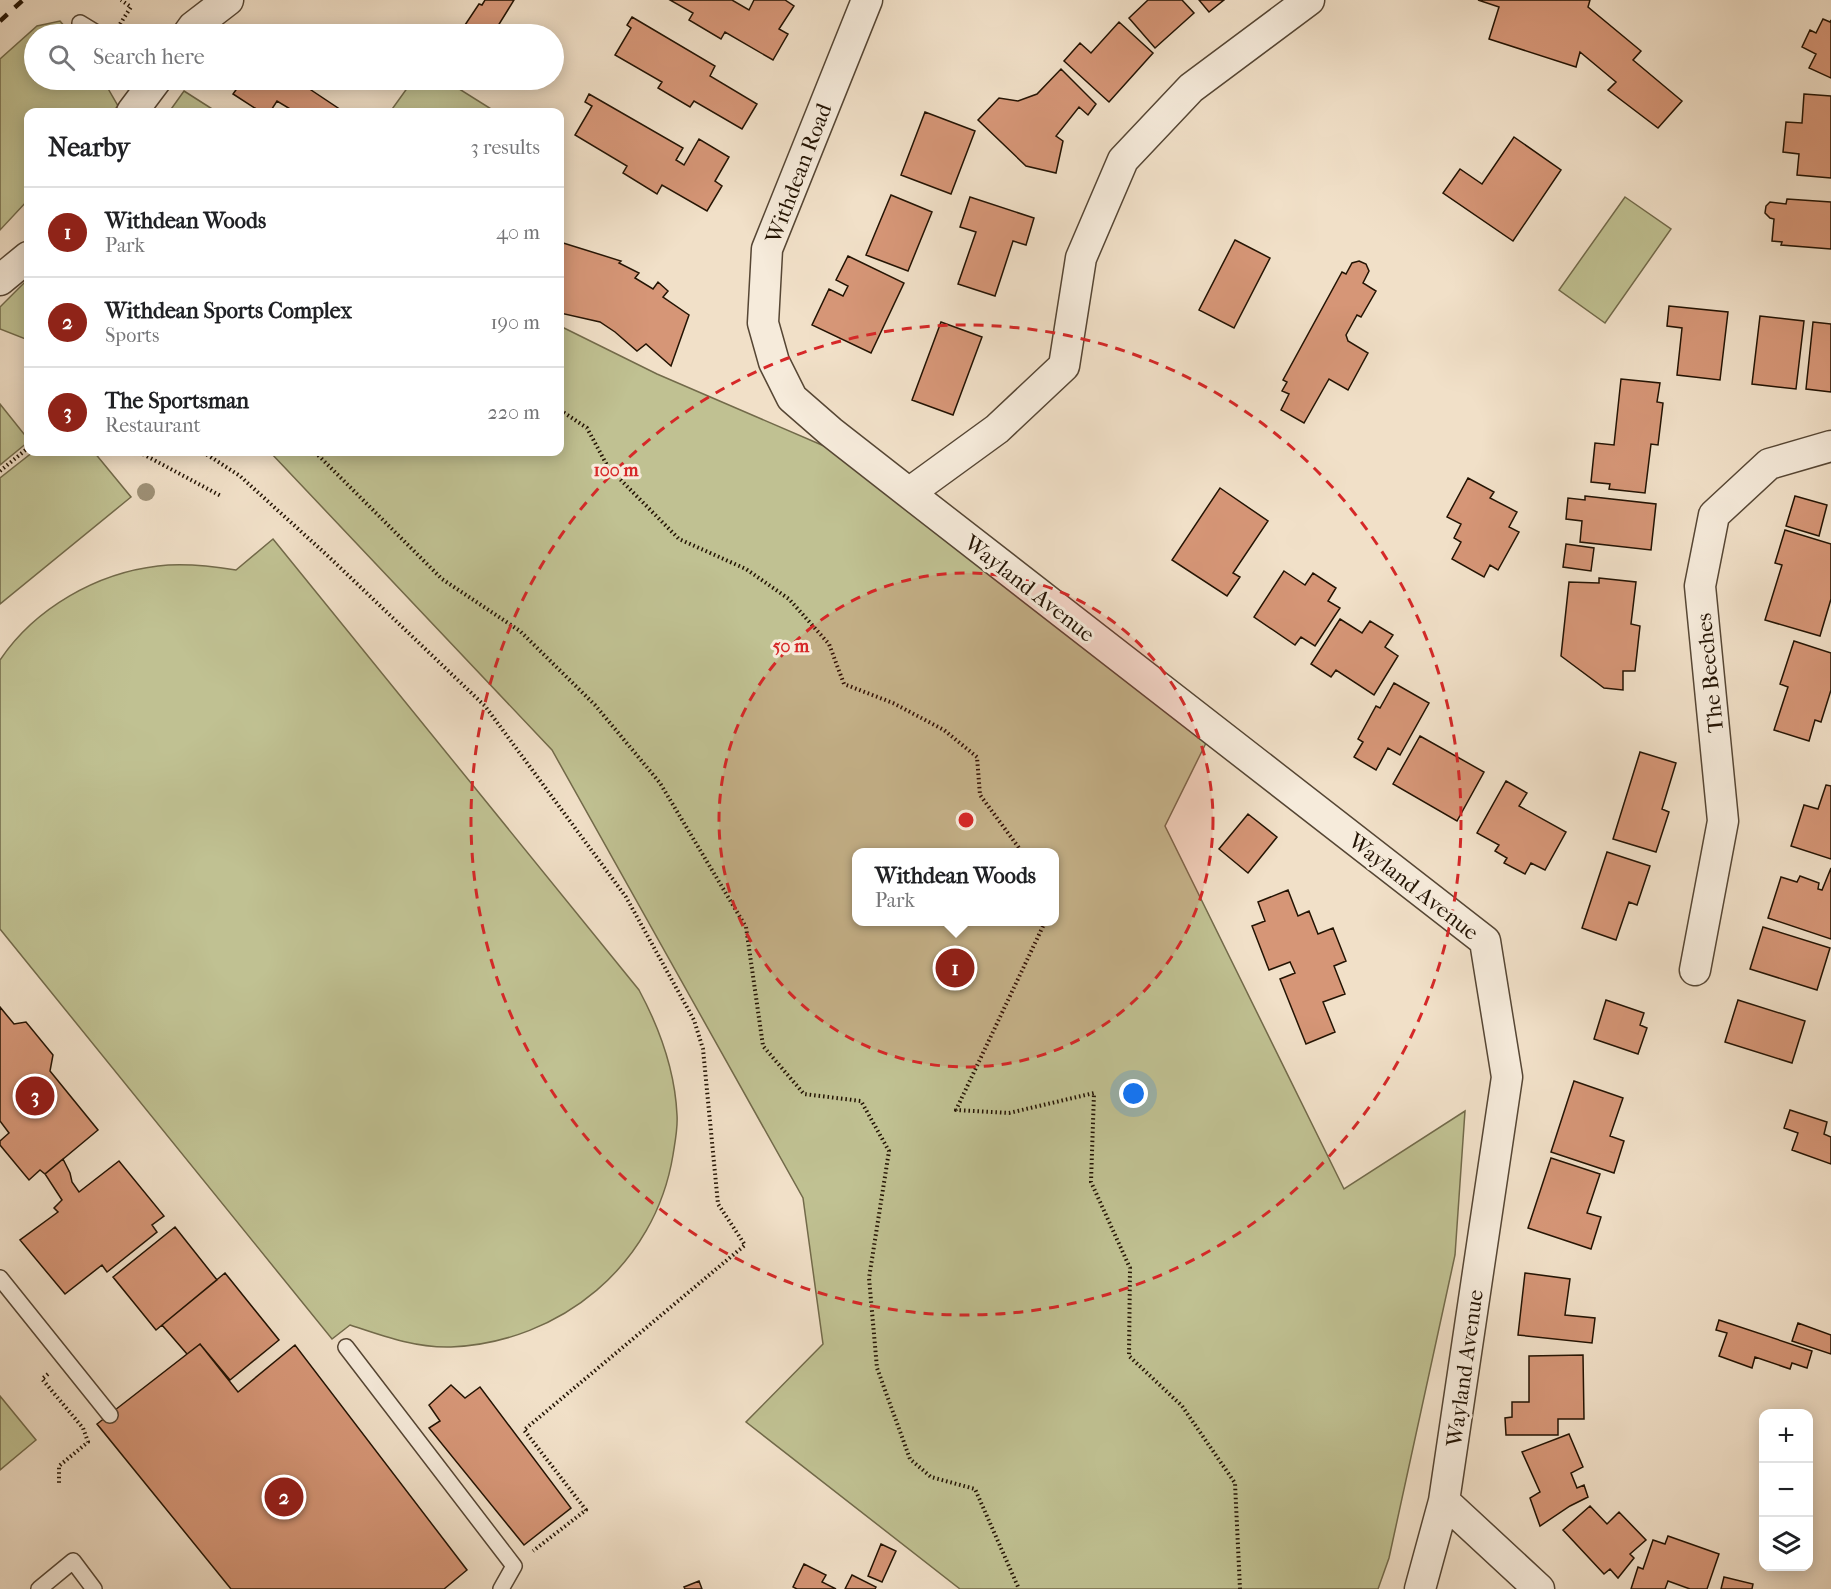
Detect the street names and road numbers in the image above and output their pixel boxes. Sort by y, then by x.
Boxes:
street label: Withdean Road [760,99,838,248]
street label: Wayland Avenue [958,529,1100,648]
street label: The Beeches [1691,612,1729,734]
street label: Wayland Avenue [1342,827,1484,946]
street label: Wayland Avenue [1441,1288,1489,1449]

